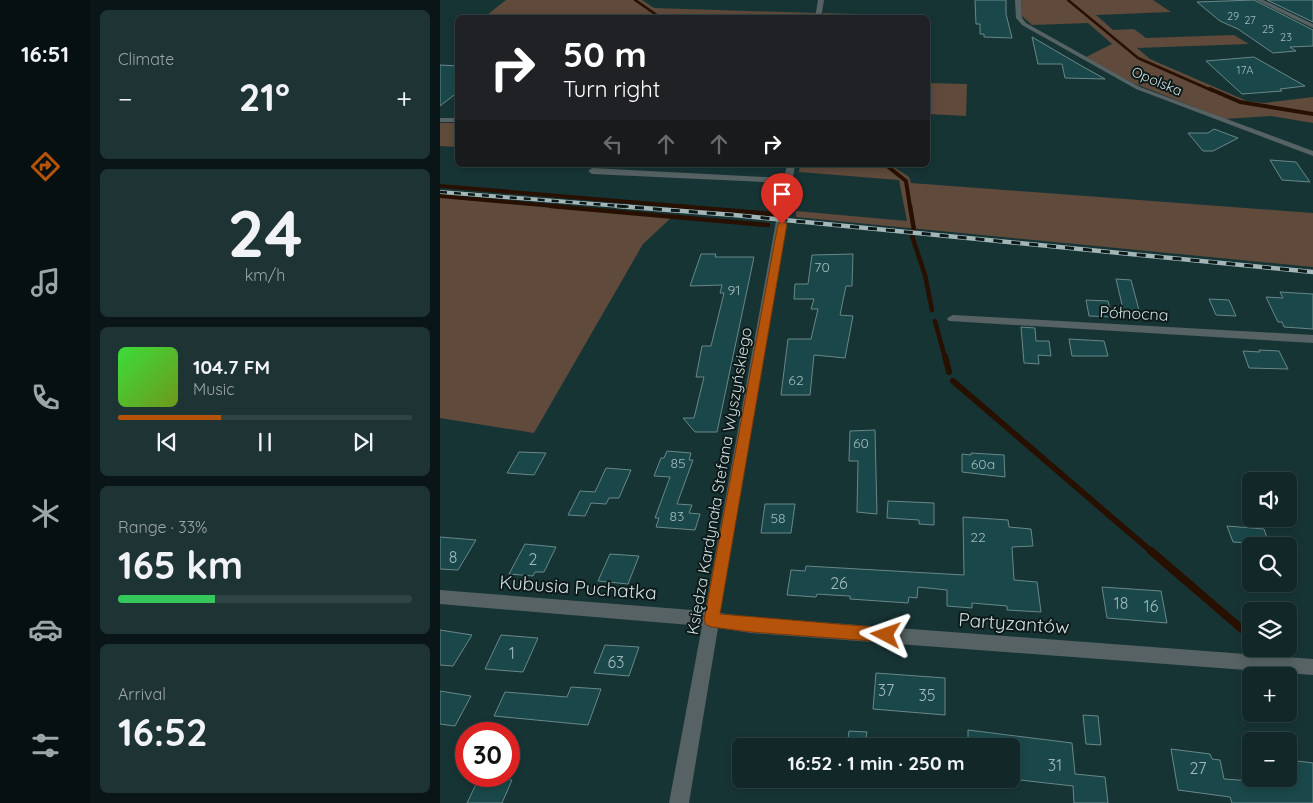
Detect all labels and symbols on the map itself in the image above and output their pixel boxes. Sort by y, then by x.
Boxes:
house number: 29 [1227,9,1239,23]
house number: 27 [1244,13,1256,27]
house number: 25 [1262,22,1274,36]
house number: 23 [1280,30,1292,44]
street label: Opolska [1129,62,1185,100]
house number: 17A [1237,63,1253,77]
pin [761,173,803,224]
house number: 70 [814,258,830,276]
house number: 91 [727,281,741,299]
street label: Północna [1099,301,1169,325]
street label: Księdza Kardynała Stefana Wyszyńskiego [682,326,756,636]
house number: 62 [788,371,804,389]
house number: 60 [853,434,869,452]
house number: 85 [670,454,686,472]
house number: 60a [971,455,995,473]
house number: 83 [670,507,684,525]
house number: 58 [770,509,786,527]
house number: 22 [970,528,986,546]
house number: 8 [449,547,457,567]
house number: 2 [529,549,538,569]
street label: Kubusia Puchatka [499,570,657,604]
house number: 26 [830,573,848,593]
house number: 18 [1114,593,1128,613]
house number: 16 [1144,596,1159,616]
street label: Partyzantów [958,607,1070,639]
position arrow [859,608,911,660]
house number: 1 [509,643,515,663]
house number: 63 [608,652,625,672]
house number: 37 [878,680,894,700]
house number: 35 [918,685,936,705]
speed limit sign: 30 [455,722,520,787]
house number: 31 [1048,755,1062,775]
house number: 27 [1190,758,1206,778]

